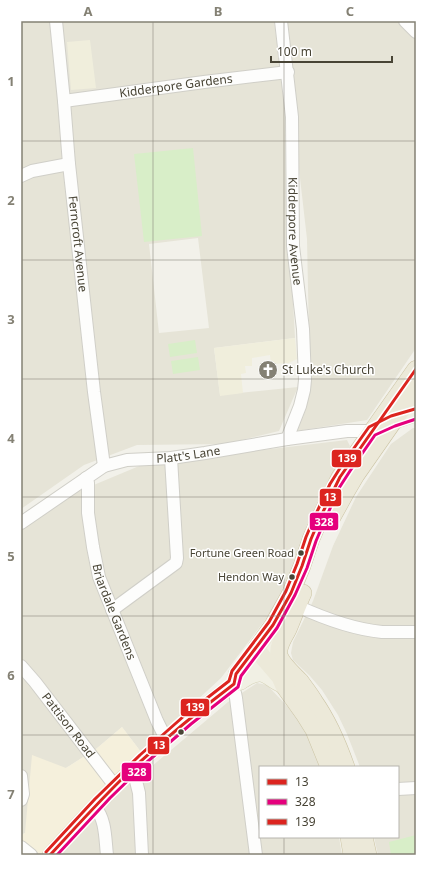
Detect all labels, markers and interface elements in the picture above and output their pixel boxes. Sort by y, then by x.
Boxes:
text: A [84,2,93,20]
text: B [214,2,222,20]
text: C [346,2,354,20]
scale bar [271,38,392,64]
text: 100 m [277,43,312,60]
street label: Kidderpore Gardens [118,70,234,101]
text: 1 [7,72,15,90]
street label: Kidderpore Avenue [284,177,307,287]
text: 2 [7,191,15,209]
street label: Ferncroft Avenue [65,195,92,293]
text: 3 [7,310,15,328]
church icon: St Luke's Church [257,359,279,381]
place label: St Luke's Church [282,361,374,378]
text: 4 [7,429,15,447]
street label: Platt's Lane [156,442,222,467]
line badge: 139 [331,449,362,468]
text: 139 [338,450,356,465]
line badge: 13 [319,488,342,507]
text: 13 [324,489,336,504]
line badge: 328 [309,512,339,531]
text: 328 [315,514,333,529]
place label: Fortune Green Road [190,545,294,560]
text: 5 [7,547,15,565]
marker: Fortune Green Road [296,548,306,558]
street label: Briardale Gardens [89,562,141,662]
place label: Hendon Way [218,569,284,584]
marker: Hendon Way [287,572,297,582]
text: 6 [7,666,15,684]
street label: Pattison Road [38,689,99,761]
line badge: 139 [180,698,210,717]
text: 139 [186,699,204,714]
unlabelled marker [176,727,186,737]
line badge: 13 [147,736,170,755]
text: 13 [153,737,165,752]
line badge: 328 [121,762,152,782]
text: 328 [128,764,146,779]
legend [259,766,399,838]
text: 13 [295,773,309,790]
text: 7 [7,785,15,803]
text: 328 [295,793,316,810]
text: 139 [295,813,316,830]

